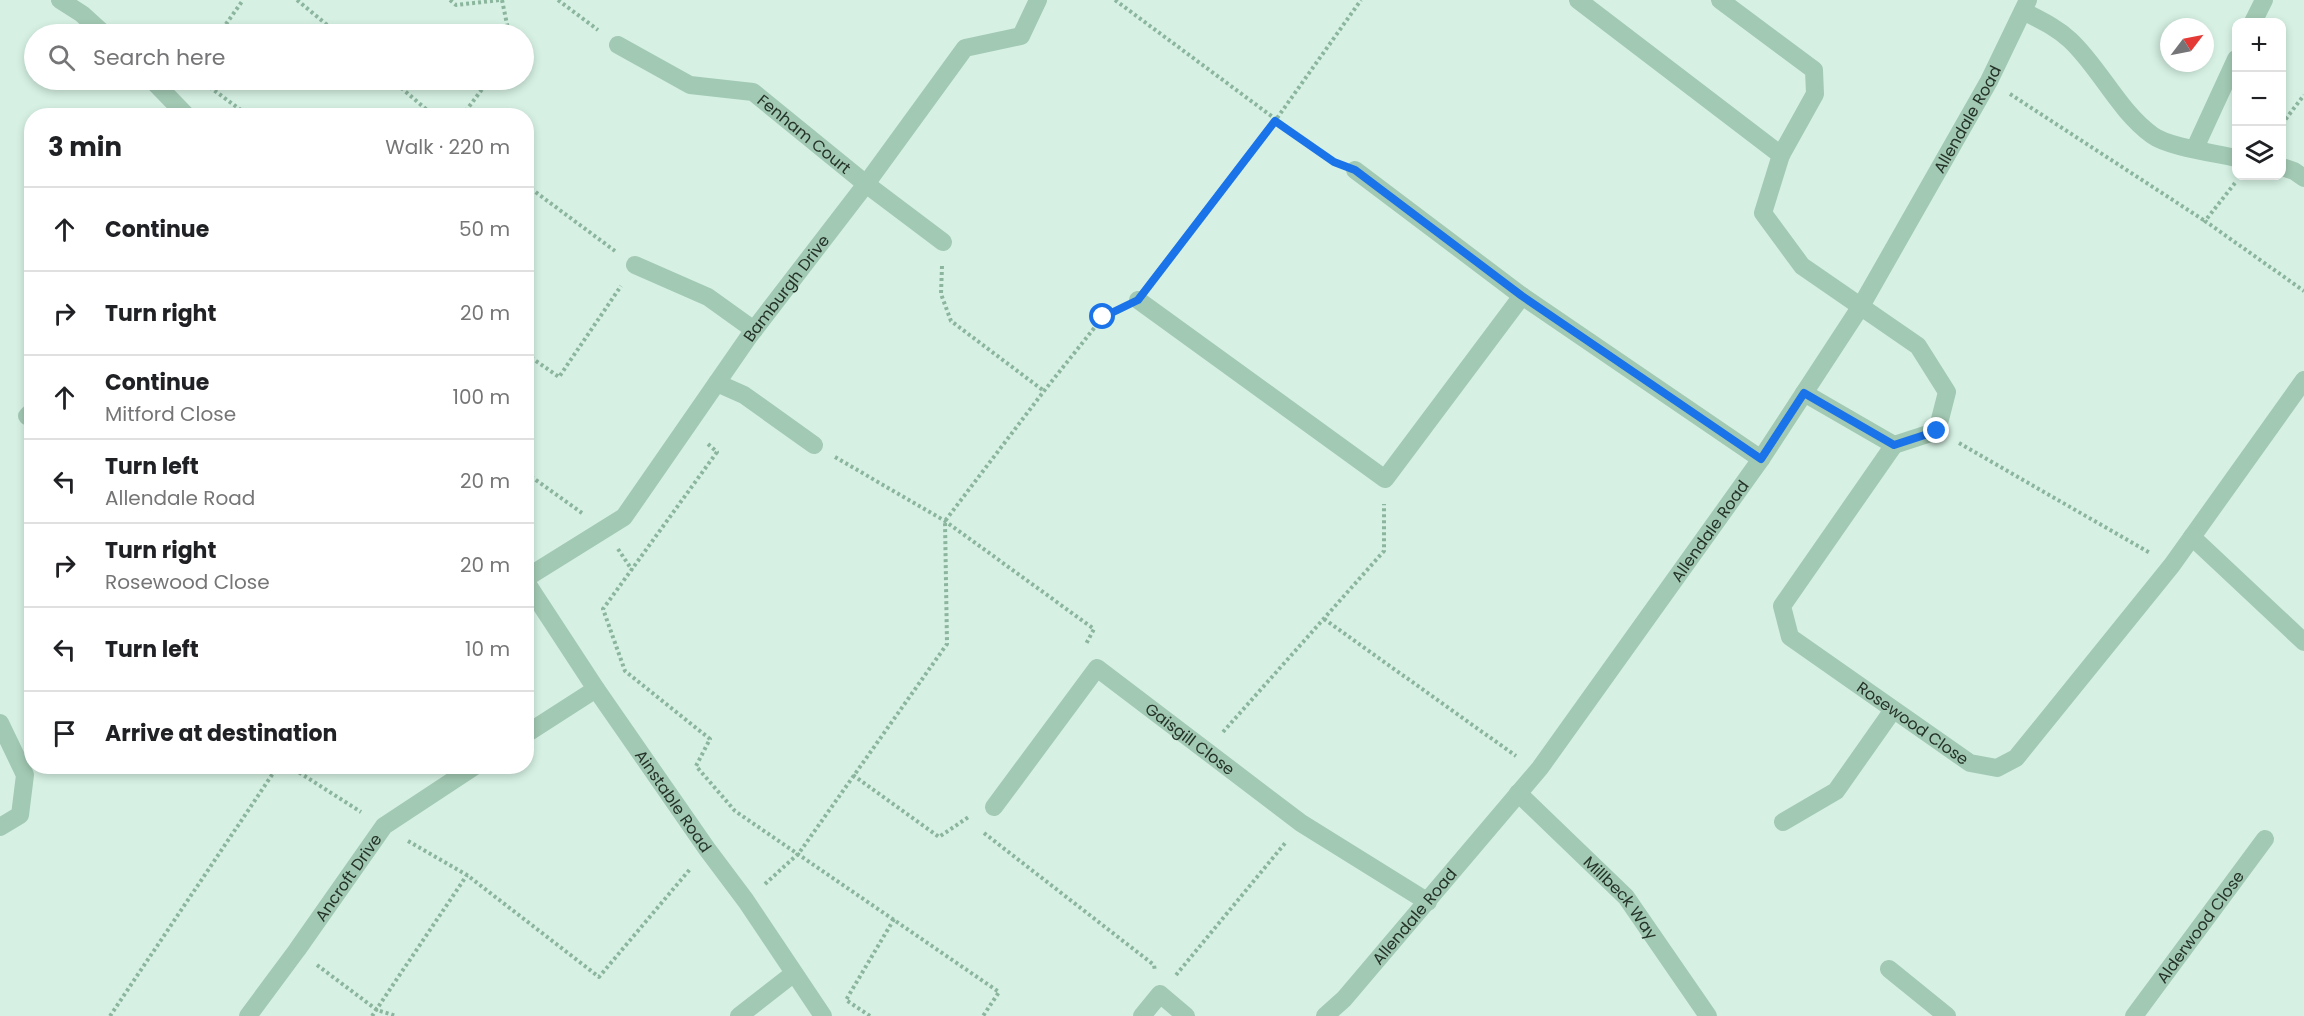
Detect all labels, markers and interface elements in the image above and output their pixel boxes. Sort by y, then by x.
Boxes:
north arrow [2160,18,2214,72]
map controls [2232,18,2286,180]
button: + [2232,18,2286,72]
search box [24,24,534,90]
icon: search [45,41,78,74]
text: Search here [93,42,226,73]
street label: Allendale Road [1928,62,2007,177]
button: − [2232,72,2286,126]
street label: Fenham Court [752,89,856,179]
button: layers [2232,126,2286,180]
text: 3 min [48,129,122,165]
text: Walk · 220 m [385,133,510,161]
icon: ahead [48,213,81,246]
text: Continue [105,214,209,245]
text: 50 m [459,215,510,243]
street label: Bamburgh Drive [738,230,835,346]
icon: right [48,297,81,330]
text: Turn right [105,298,216,329]
text: 20 m [460,299,510,327]
route start [1089,303,1115,329]
text: Continue [105,367,209,398]
icon: ahead [48,381,81,414]
text: 100 m [453,383,510,411]
text: Mitford Close [105,400,236,428]
route end [1923,417,1949,443]
text: Turn left [105,451,199,482]
icon: left [48,465,81,498]
text: 20 m [460,467,510,495]
street label: Allendale Road [1666,476,1754,587]
text: Allendale Road [105,484,255,512]
text: Turn right [105,535,216,566]
icon: right [48,549,81,582]
text: 20 m [460,551,510,579]
text: Rosewood Close [105,568,270,596]
icon: left [48,633,81,666]
text: Turn left [105,634,199,665]
text: 10 m [465,635,510,663]
street label: Rosewood Close [1852,676,1973,771]
street label: Gaisgill Close [1140,698,1240,781]
icon: arrive [48,717,81,750]
text: Arrive at destination [105,718,337,749]
street label: Ainstable Road [629,745,717,857]
street label: Ancroft Drive [310,829,387,926]
street label: Millbeck Way [1578,851,1663,944]
street label: Allendale Road [1367,863,1462,970]
street label: Alderwood Close [2151,866,2250,988]

